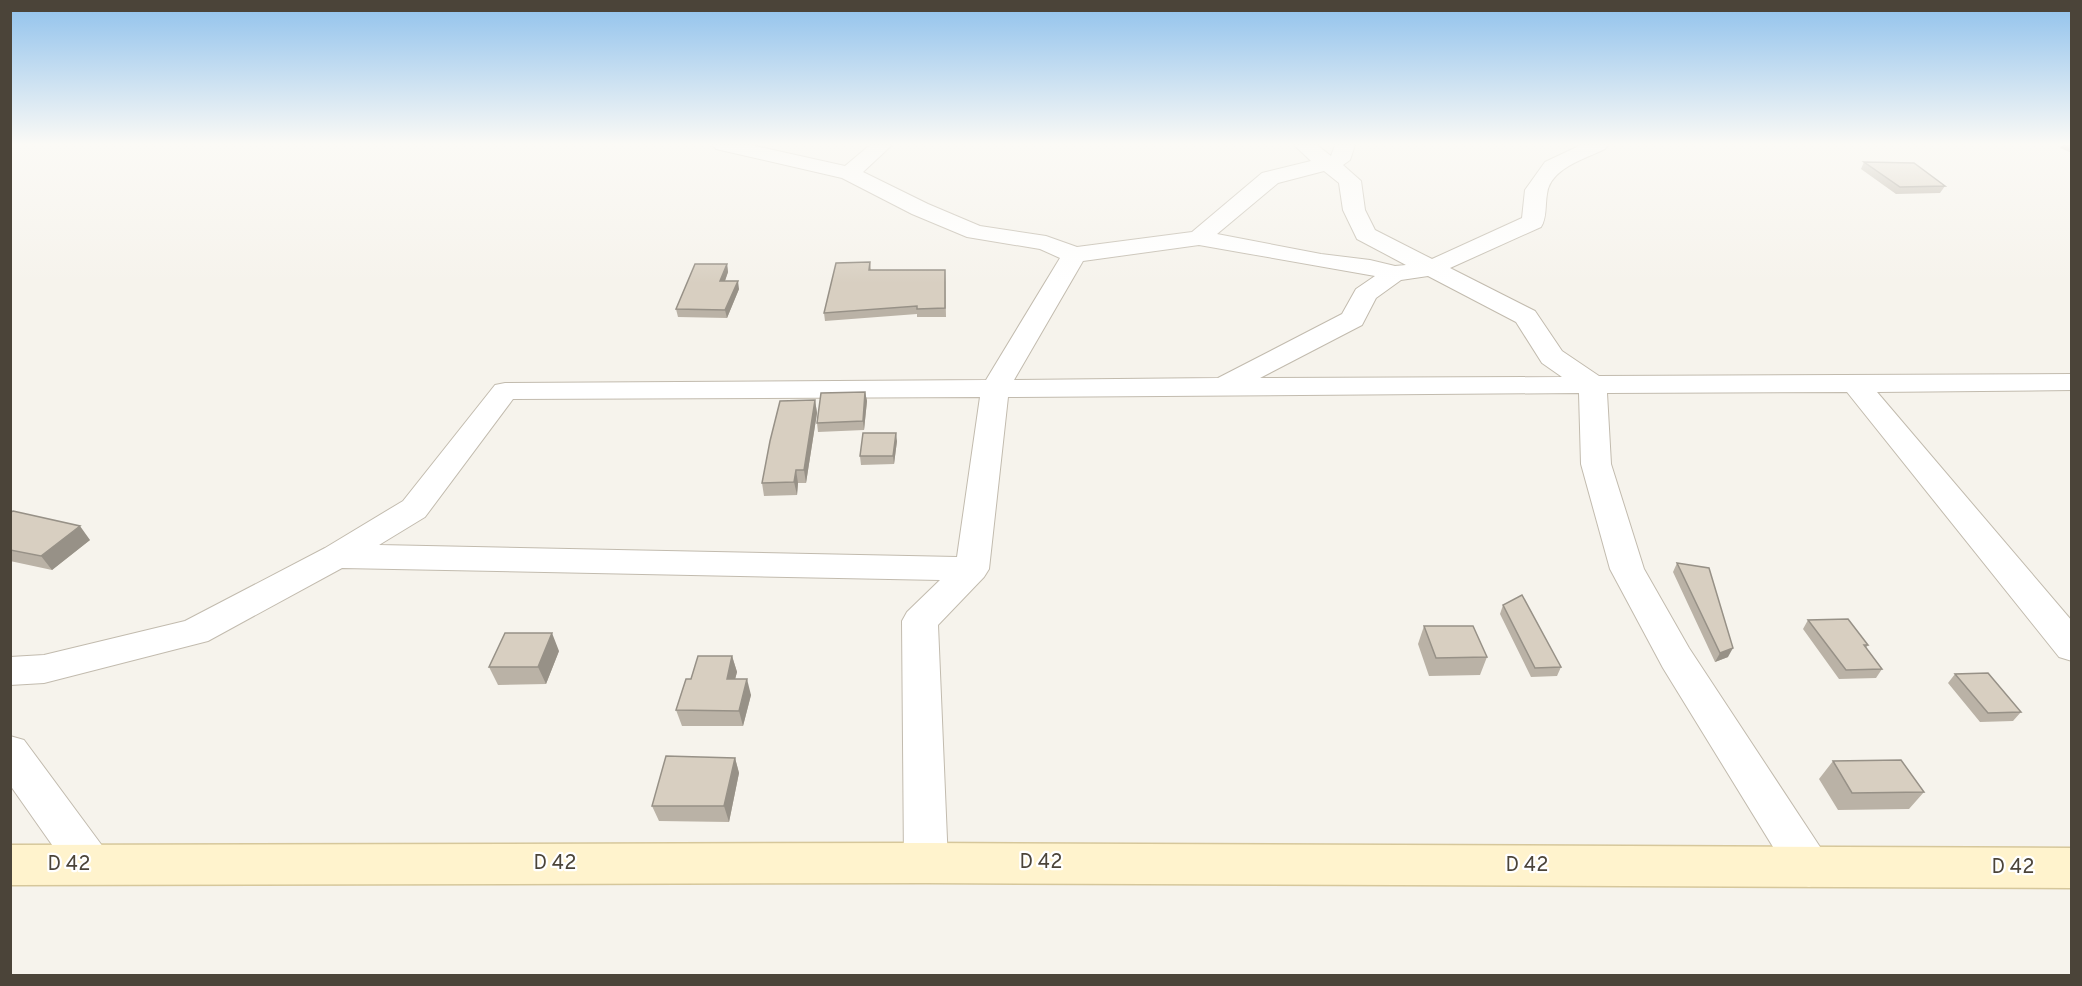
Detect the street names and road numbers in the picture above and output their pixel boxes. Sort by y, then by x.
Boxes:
street label: D 42 [1020,850,1063,876]
street label: D 42 [534,851,577,877]
street label: D 42 [48,852,91,878]
street label: D 42 [1506,853,1549,879]
street label: D 42 [1992,855,2035,881]

